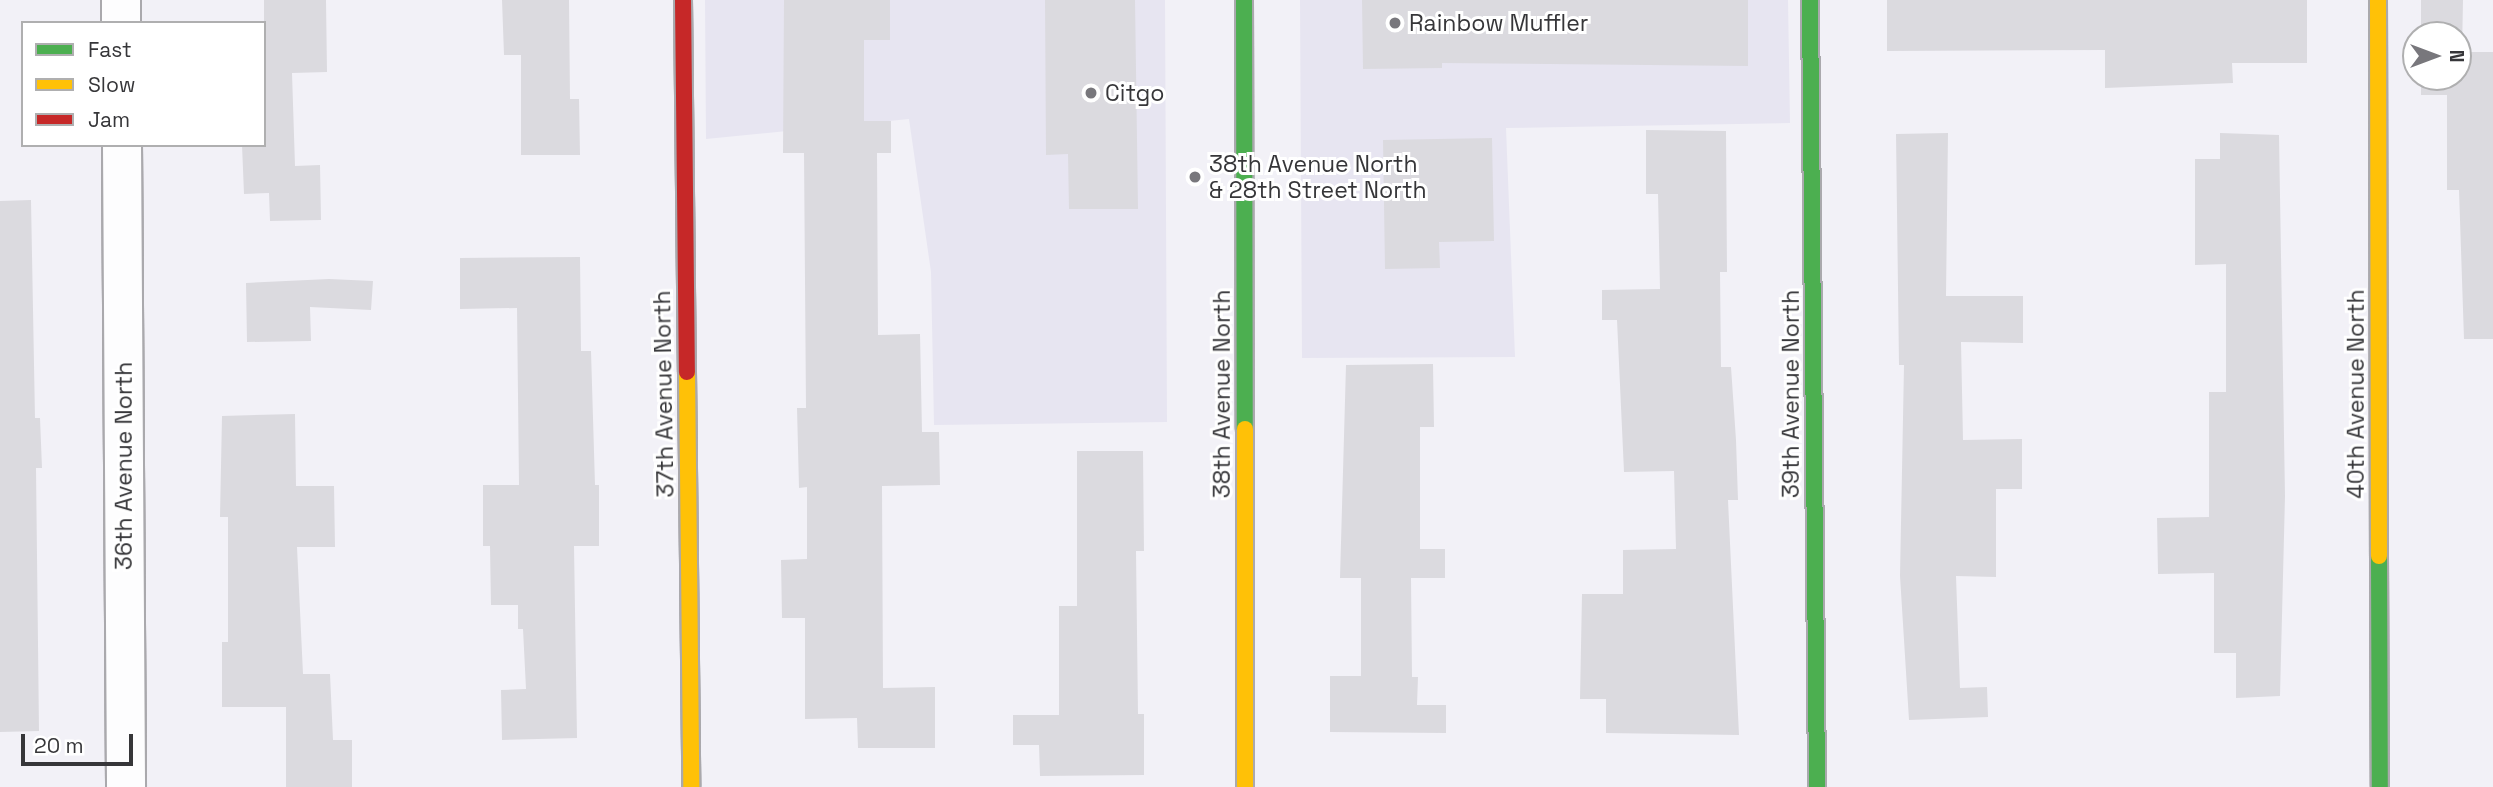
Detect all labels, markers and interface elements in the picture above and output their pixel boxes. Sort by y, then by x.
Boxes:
place label: Rainbow Muffler [1409,9,1588,37]
marker: Rainbow Muffler [1387,15,1403,31]
legend [21,21,266,147]
north arrow [2402,21,2472,91]
text: Fast [88,36,132,63]
text: N [2444,50,2469,62]
text: Slow [88,71,136,98]
place label: Citgo [1105,79,1165,107]
marker: Citgo [1083,85,1099,101]
text: Jam [88,106,130,133]
place label: 38th Avenue North & 28th Street North [1209,150,1427,204]
marker: 38th Avenue North & 28th Street North [1187,169,1203,185]
street label: 40th Avenue North [2342,289,2370,499]
street label: 37th Avenue North [648,290,680,498]
street label: 38th Avenue North [1208,290,1236,498]
street label: 39th Avenue North [1777,290,1805,498]
street label: 36th Avenue North [110,362,138,570]
scale bar [24,720,136,764]
text: 20 m [34,732,84,759]

